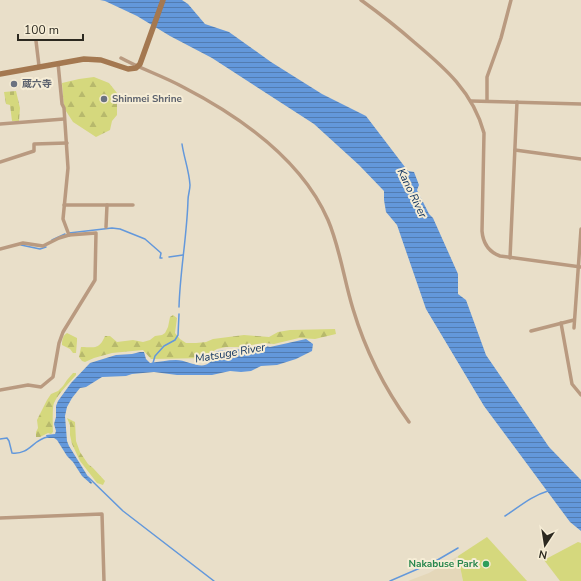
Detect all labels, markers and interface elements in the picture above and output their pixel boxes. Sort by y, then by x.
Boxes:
scale bar [18,16,83,42]
text: 100 m [24,22,59,38]
place label: 蔵六寺 [22,77,52,91]
marker: 蔵六寺 [9,79,19,89]
place label: Shinmei Shrine [112,92,182,106]
marker: Shinmei Shrine [99,94,109,104]
water label: Kano River [394,166,431,221]
water label: Matsuge River [194,339,267,367]
north arrow [525,525,565,565]
text: N [537,546,549,562]
place label: Nakabuse Park [408,557,479,571]
marker: Nakabuse Park [481,559,491,569]

